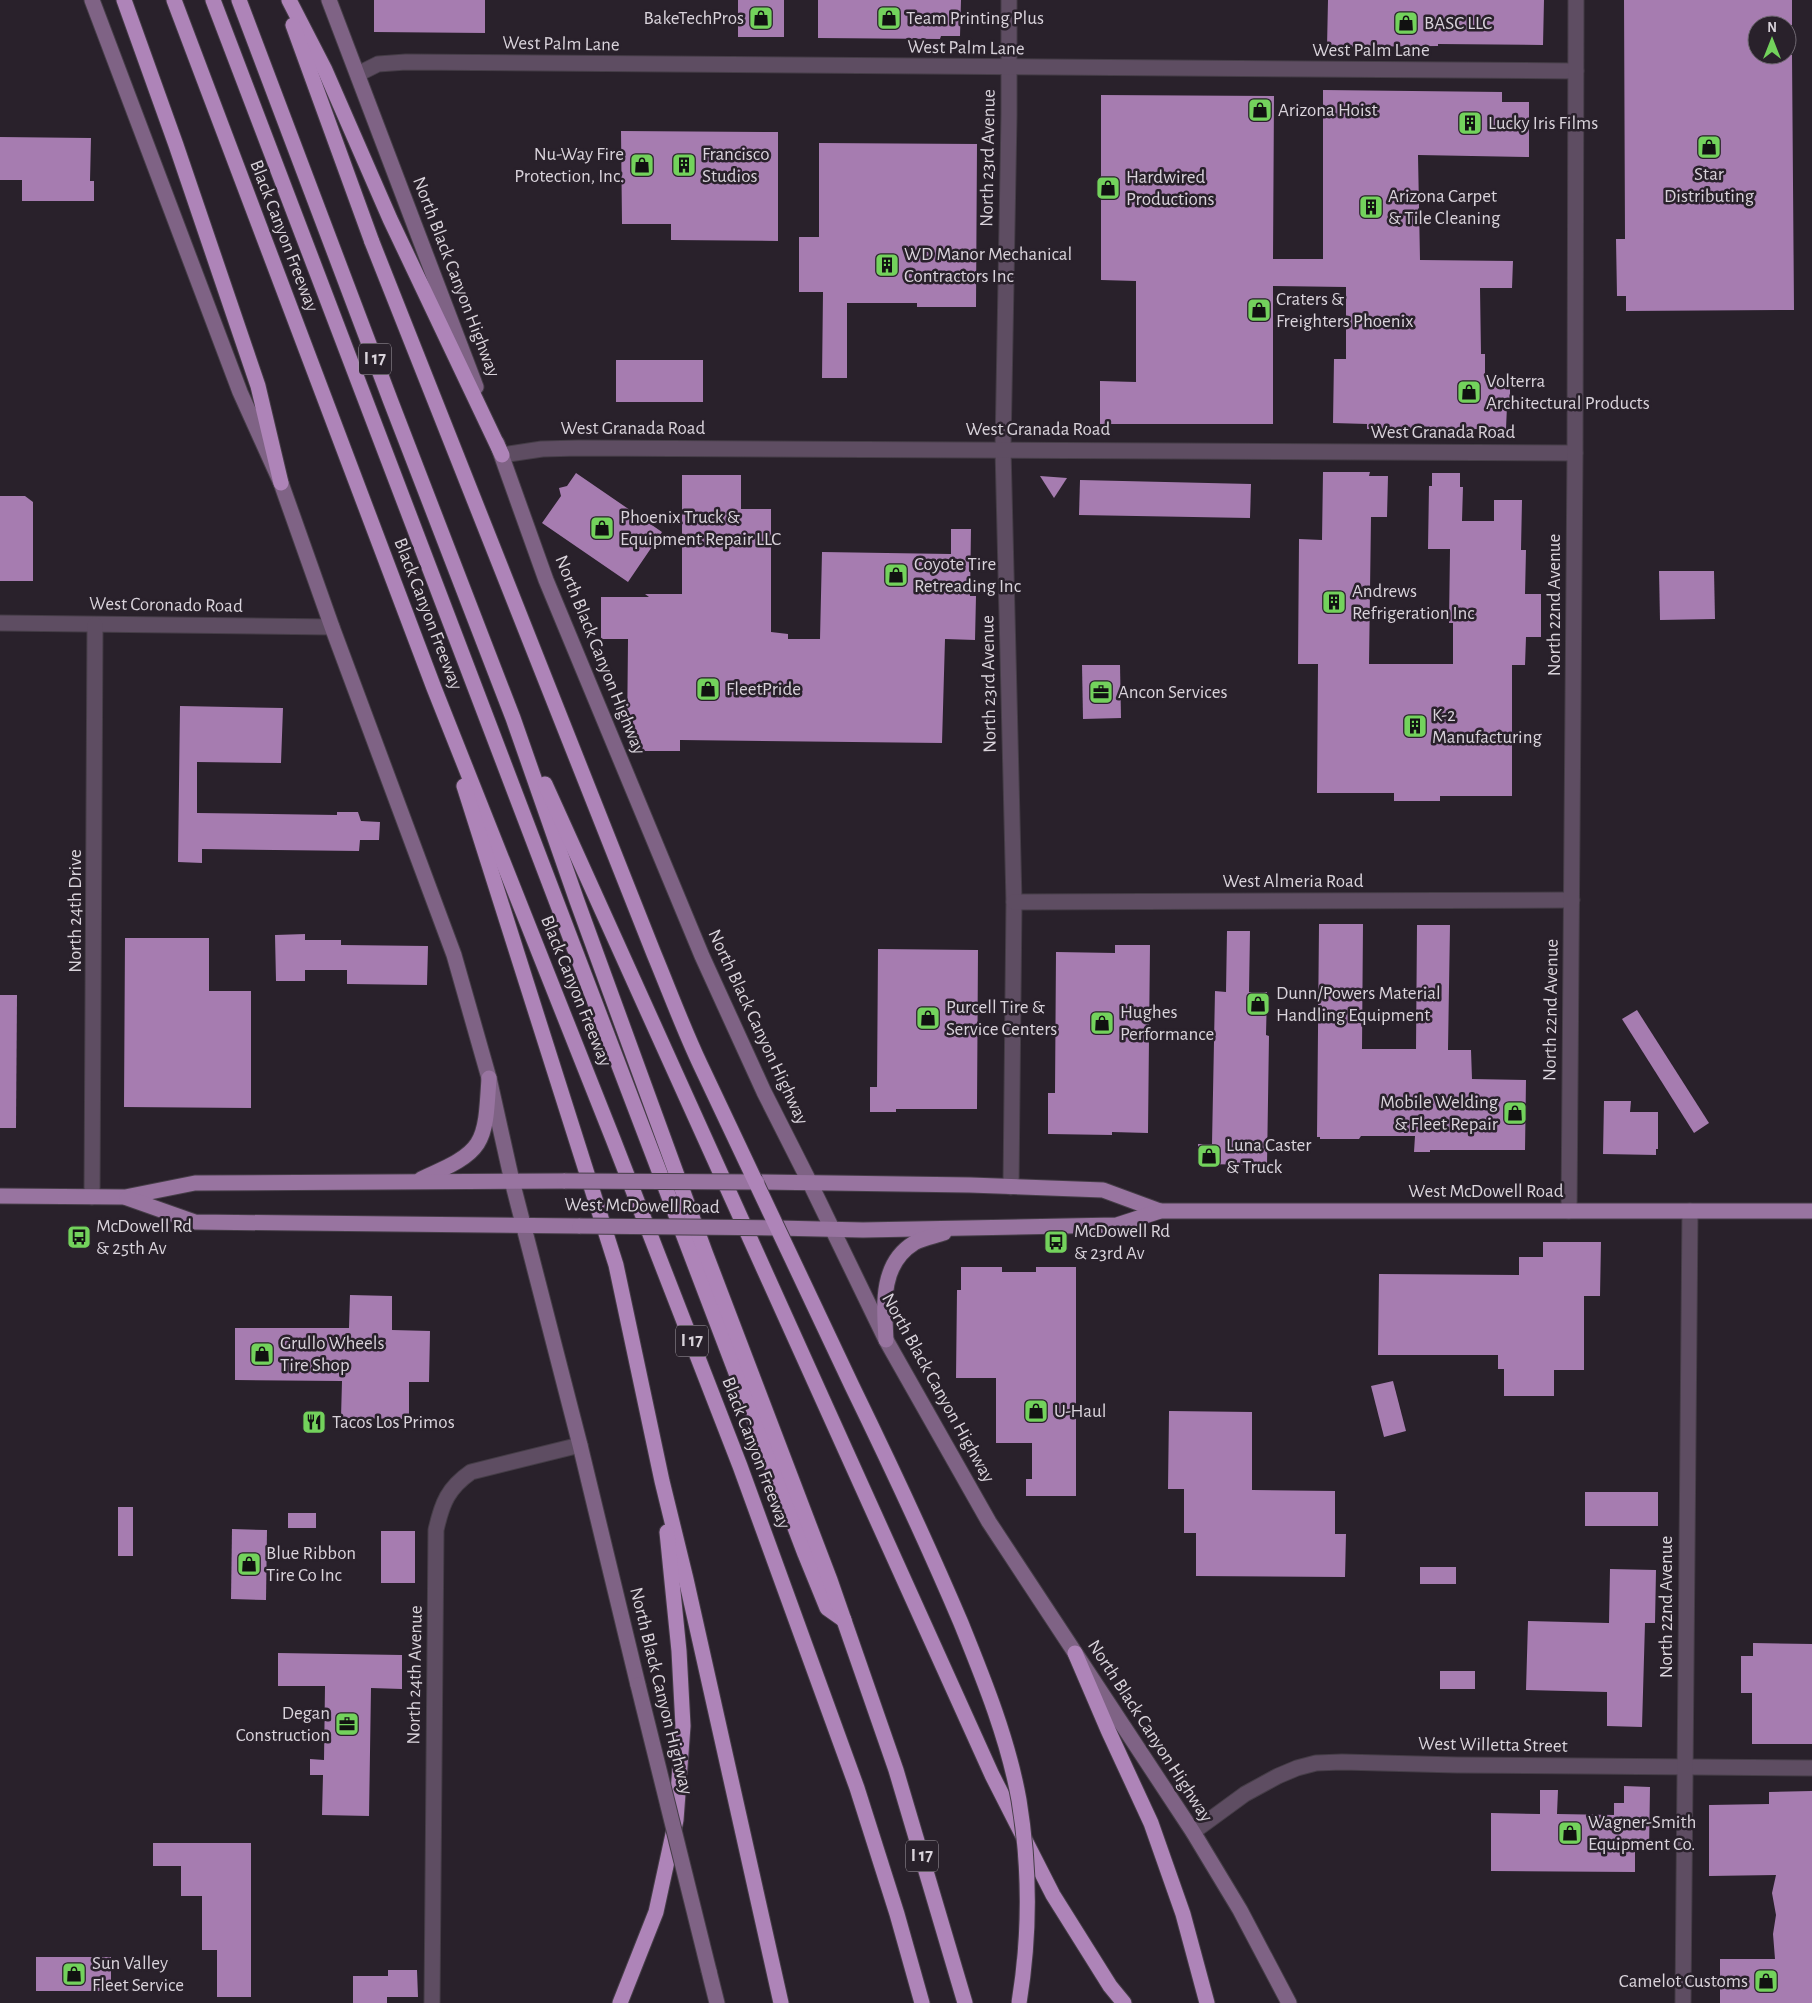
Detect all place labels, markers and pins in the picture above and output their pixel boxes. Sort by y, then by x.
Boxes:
shop icon: BakeTechPros [748,5,774,31]
shop icon: Team Printing Plus [876,5,902,31]
place label: BakeTechPros [643,9,744,28]
place label: Team Printing Plus [906,9,1044,28]
shop icon: BASC LLC [1393,10,1419,36]
place label: BASC LLC [1424,14,1492,33]
shop icon: Arizona Hoist [1247,97,1273,123]
place label: Arizona Hoist [1278,101,1378,120]
building icon: Lucky Iris Films [1457,110,1483,136]
place label: Lucky Iris Films [1488,114,1598,133]
shop icon: Star Distributing [1696,134,1722,160]
place label: Nu-Way Fire Protection, Inc. [514,145,624,186]
place label: Francisco Studios [702,145,769,186]
shop icon: Nu-Way Fire Protection, Inc. [629,152,655,178]
building icon: Francisco Studios [671,152,697,178]
place label: Star Distributing [1664,165,1755,206]
place label: Hardwired Productions [1126,168,1215,209]
shop icon: Hardwired Productions [1095,175,1121,201]
place label: Arizona Carpet & Tile Cleaning [1388,187,1501,228]
building icon: Arizona Carpet & Tile Cleaning [1358,194,1384,220]
place label: WD Manor Mechanical Contractors Inc [904,245,1072,286]
building icon: WD Manor Mechanical Contractors Inc [874,252,900,278]
place label: Craters & Freighters Phoenix [1276,290,1414,331]
shop icon: Craters & Freighters Phoenix [1246,297,1272,323]
place label: Volterra Architectural Products [1486,372,1650,413]
shop icon: Volterra Architectural Products [1456,379,1482,405]
place label: Phoenix Truck & Equipment Repair LLC [620,508,781,549]
shop icon: Phoenix Truck & Equipment Repair LLC [589,515,615,541]
place label: Coyote Tire Retreading Inc [914,555,1021,596]
shop icon: Coyote Tire Retreading Inc [883,562,909,588]
place label: Andrews Refrigeration Inc [1352,582,1475,623]
building icon: Andrews Refrigeration Inc [1321,589,1347,615]
shop icon: FleetPride [695,676,721,702]
office icon: Ancon Services [1088,679,1114,705]
place label: FleetPride [726,680,801,699]
place label: Ancon Services [1118,683,1227,702]
place label: K-2 Manufacturing [1432,706,1542,747]
building icon: K-2 Manufacturing [1402,713,1428,739]
place label: Dunn/Powers Material Handling Equipment [1276,984,1441,1025]
shop icon: Dunn/Powers Material Handling Equipment [1245,991,1271,1017]
place label: Purcell Tire & Service Centers [946,998,1057,1039]
place label: Hughes Performance [1120,1003,1214,1044]
shop icon: Purcell Tire & Service Centers [915,1005,941,1031]
shop icon: Hughes Performance [1089,1010,1115,1036]
place label: Mobile Welding & Fleet Repair [1380,1093,1499,1134]
shop icon: Mobile Welding & Fleet Repair [1502,1100,1528,1126]
place label: Luna Caster & Truck [1226,1136,1311,1177]
shop icon: Luna Caster & Truck [1196,1143,1222,1169]
place label: McDowell Rd & 25th Av [96,1217,192,1258]
place label: McDowell Rd & 23rd Av [1074,1222,1170,1263]
bus stop icon: McDowell Rd & 25th Av [66,1224,92,1250]
bus stop icon: McDowell Rd & 23rd Av [1043,1229,1069,1255]
place label: Grullo Wheels Tire Shop [280,1334,385,1375]
shop icon: Grullo Wheels Tire Shop [249,1341,275,1367]
shop icon: U-Haul [1023,1398,1049,1424]
place label: U-Haul [1054,1402,1106,1421]
restaurant icon: Tacos Los Primos [301,1409,327,1435]
place label: Tacos Los Primos [332,1413,455,1432]
place label: Blue Ribbon Tire Co Inc [266,1544,356,1585]
shop icon: Blue Ribbon Tire Co Inc [236,1551,262,1577]
place label: Degan Construction [236,1704,330,1745]
office icon: Degan Construction [334,1711,360,1737]
place label: Wagner-Smith Equipment Co. [1588,1813,1696,1854]
shop icon: Wagner-Smith Equipment Co. [1557,1820,1583,1846]
place label: Sun Valley Fleet Service [92,1954,184,1995]
shop icon: Sun Valley Fleet Service [61,1961,87,1987]
shop icon: Camelot Customs [1753,1968,1779,1994]
place label: Camelot Customs [1619,1972,1748,1991]

